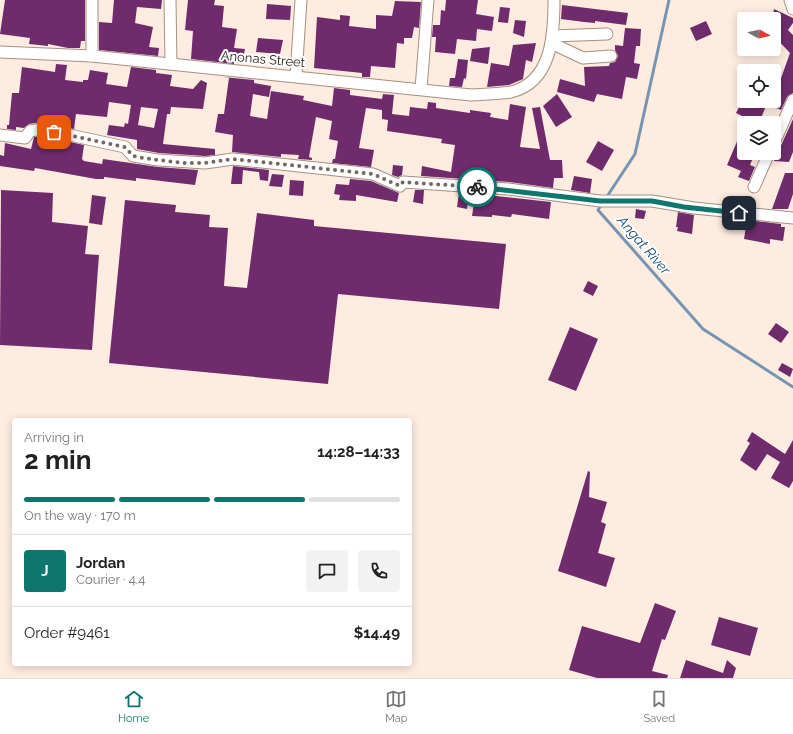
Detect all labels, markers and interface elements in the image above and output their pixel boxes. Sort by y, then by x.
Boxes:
north arrow [737,12,781,56]
map controls [737,12,781,160]
street label: Anonas Street [220,48,306,70]
button: locate [737,64,781,108]
pin [37,115,71,149]
button: layers [737,116,781,160]
icon: bag [43,121,65,143]
courier [457,167,497,207]
icon: bike [466,176,488,198]
pin [722,196,756,230]
icon: home [728,202,750,224]
water label: Angat River [614,212,675,278]
text: Arriving in [24,430,84,445]
text: 14:28–14:33 [317,443,400,461]
text: 2 min [24,445,91,475]
text: On the way · 170 m [24,508,136,523]
button: chat [306,550,348,592]
button: phone [358,550,400,592]
text: Jordan [76,554,125,572]
text: J [41,562,49,580]
text: Courier · 4.4 [76,572,145,587]
text: Order #9461 [24,624,110,642]
text: $14.49 [354,624,400,642]
tab: Home [118,688,149,725]
tab: Map [385,688,408,725]
tab: Saved [644,688,675,725]

